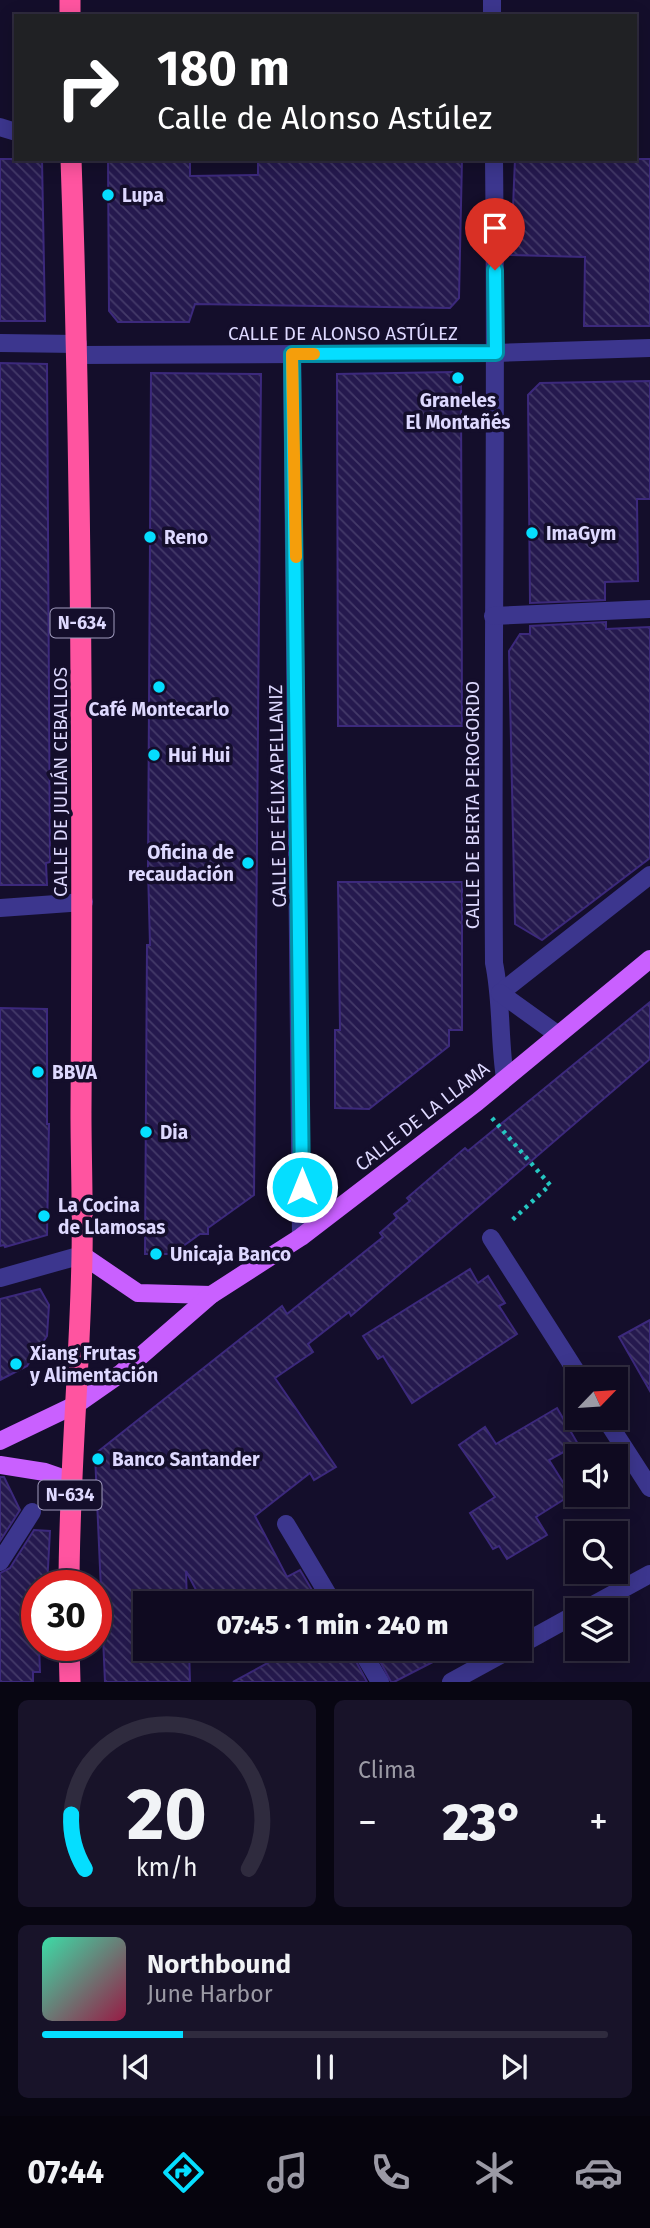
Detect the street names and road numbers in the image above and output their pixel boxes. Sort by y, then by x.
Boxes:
street label: CALLE DE ALONSO ASTÚLEZ [228,322,458,345]
road number: N-634 [50,608,114,638]
street label: CALLE DE JULIÁN CEBALLOS [49,667,72,897]
street label: CALLE DE BERTA PEROGORDO [461,681,484,929]
street label: CALLE DE FÉLIX APELLANIZ [264,684,291,908]
street label: CALLE DE LA LLAMA [351,1057,494,1176]
road number: N-634 [38,1480,102,1510]

